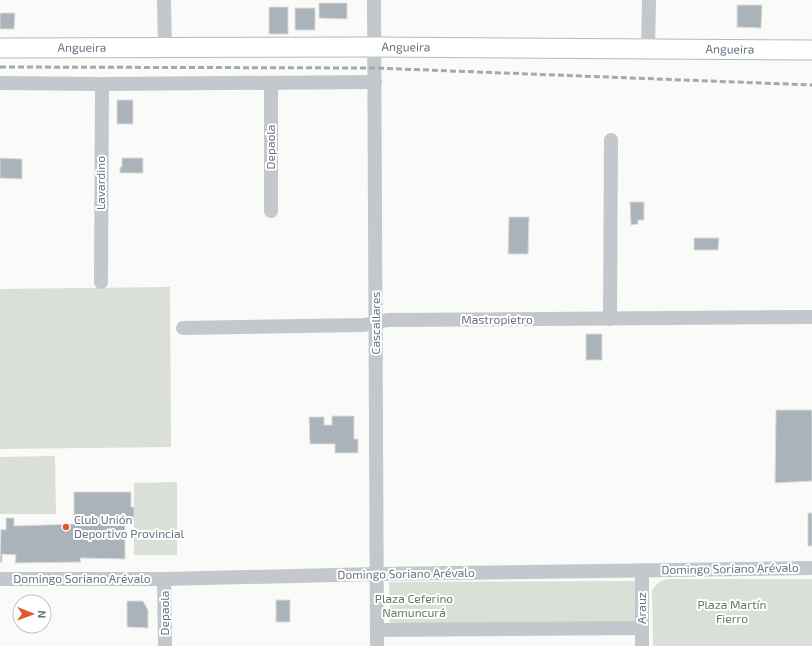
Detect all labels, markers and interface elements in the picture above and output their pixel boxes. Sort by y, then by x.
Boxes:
street label: Angueira [382,39,430,53]
street label: Angueira [58,40,106,54]
street label: Angueira [706,41,754,56]
street label: Depaola [263,125,277,169]
street label: Lavardino [93,156,107,210]
street label: Cascallares [368,292,382,354]
street label: Mastropietro [461,312,533,326]
place label: Club Unión Deportivo Provincial [74,512,185,540]
marker: Club Unión Deportivo Provincial [61,522,71,532]
street label: Domingo Soriano Arévalo [661,560,799,576]
street label: Domingo Soriano Arévalo [337,565,475,581]
street label: Domingo Soriano Arévalo [13,571,151,585]
street label: Depaola [157,591,171,635]
park label: Plaza Ceferino Namuncurá [375,591,453,619]
street label: Arauz [634,592,648,624]
north arrow [12,594,52,634]
park label: Plaza Martín Fierro [697,597,767,625]
text: N [36,610,49,618]

